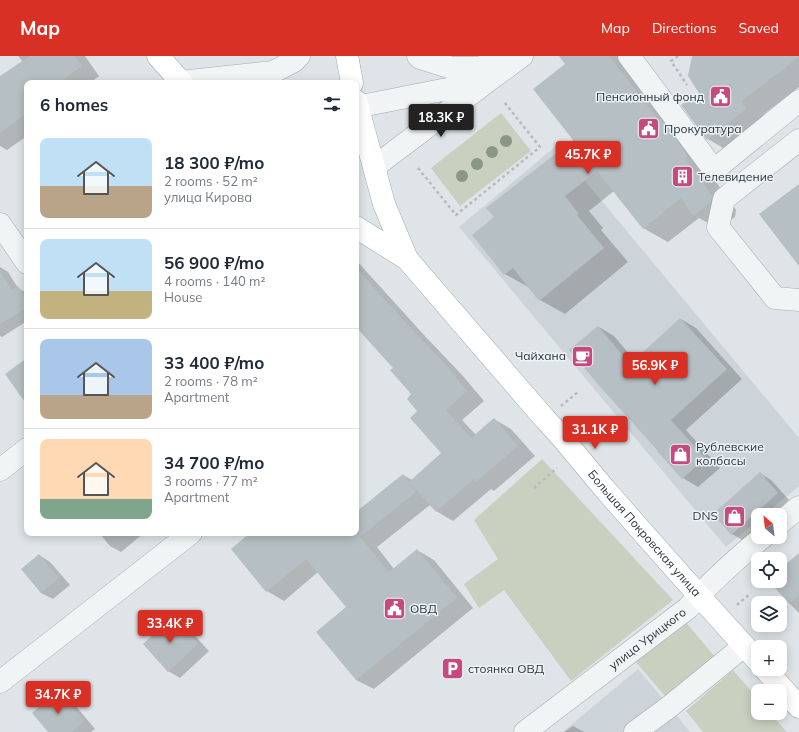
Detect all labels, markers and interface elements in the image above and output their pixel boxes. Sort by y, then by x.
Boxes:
text: Map [20,16,60,40]
text: Map [601,19,630,37]
text: Directions [652,19,717,37]
text: Saved [739,19,779,37]
public building icon: Пенсионный фонд [707,84,733,110]
place label: Пенсионный фонд [596,89,704,104]
icon: filters [321,93,343,115]
text: 6 homes [40,94,108,115]
pin: 18.3K ₽ [404,104,478,138]
text: 18.3K ₽ [418,109,464,125]
public building icon: Прокуратура [635,116,661,142]
place label: Прокуратура [664,121,742,136]
pin: 45.7K ₽ [551,141,625,175]
text: 45.7K ₽ [565,146,611,162]
text: 18 300 ₽/mo [164,152,264,173]
icon: home [72,154,120,202]
building icon: Телевидение [669,164,695,190]
place label: Телевидение [698,169,774,184]
text: 2 rooms · 52 m² [164,173,258,189]
text: улица Кирова [164,189,252,205]
text: 56 900 ₽/mo [164,252,264,273]
icon: home [72,255,120,303]
text: 4 rooms · 140 m² [164,273,265,289]
text: House [164,289,202,305]
cafe icon: Чайхана [569,343,595,369]
place label: Чайхана [515,348,566,363]
text: 33 400 ₽/mo [164,352,264,373]
pin: 56.9K ₽ [618,352,692,386]
icon: home [72,355,120,403]
text: 56.9K ₽ [632,357,678,373]
text: 2 rooms · 78 m² [164,373,258,389]
text: Apartment [164,389,229,405]
pin: 31.1K ₽ [558,416,632,450]
text: 31.1K ₽ [572,421,618,437]
place label: Рублевские колбасы [696,439,764,468]
shop icon: Рублевские колбасы [668,441,694,467]
text: 34 700 ₽/mo [164,452,264,473]
icon: home [72,455,120,503]
street label: Большая Покровская улица [585,467,704,600]
text: 3 rooms · 77 m² [164,473,258,489]
text: Apartment [164,489,229,505]
shop icon: DNS [721,503,747,529]
place label: DNS [693,508,718,523]
north arrow [751,508,787,544]
map controls [751,508,787,720]
button: locate [751,552,787,588]
public building icon: ОВД [381,596,407,622]
button: layers [751,596,787,632]
place label: ОВД [410,601,437,616]
street label: улица Урицкого [606,604,689,673]
pin: 33.4K ₽ [133,610,207,644]
text: 33.4K ₽ [147,615,193,631]
button: + [751,640,787,676]
parking icon: стоянка ОВД [440,656,466,682]
place label: стоянка ОВД [468,661,545,676]
pin: 34.7K ₽ [21,681,95,715]
button: − [751,684,787,720]
text: 34.7K ₽ [35,686,81,702]

